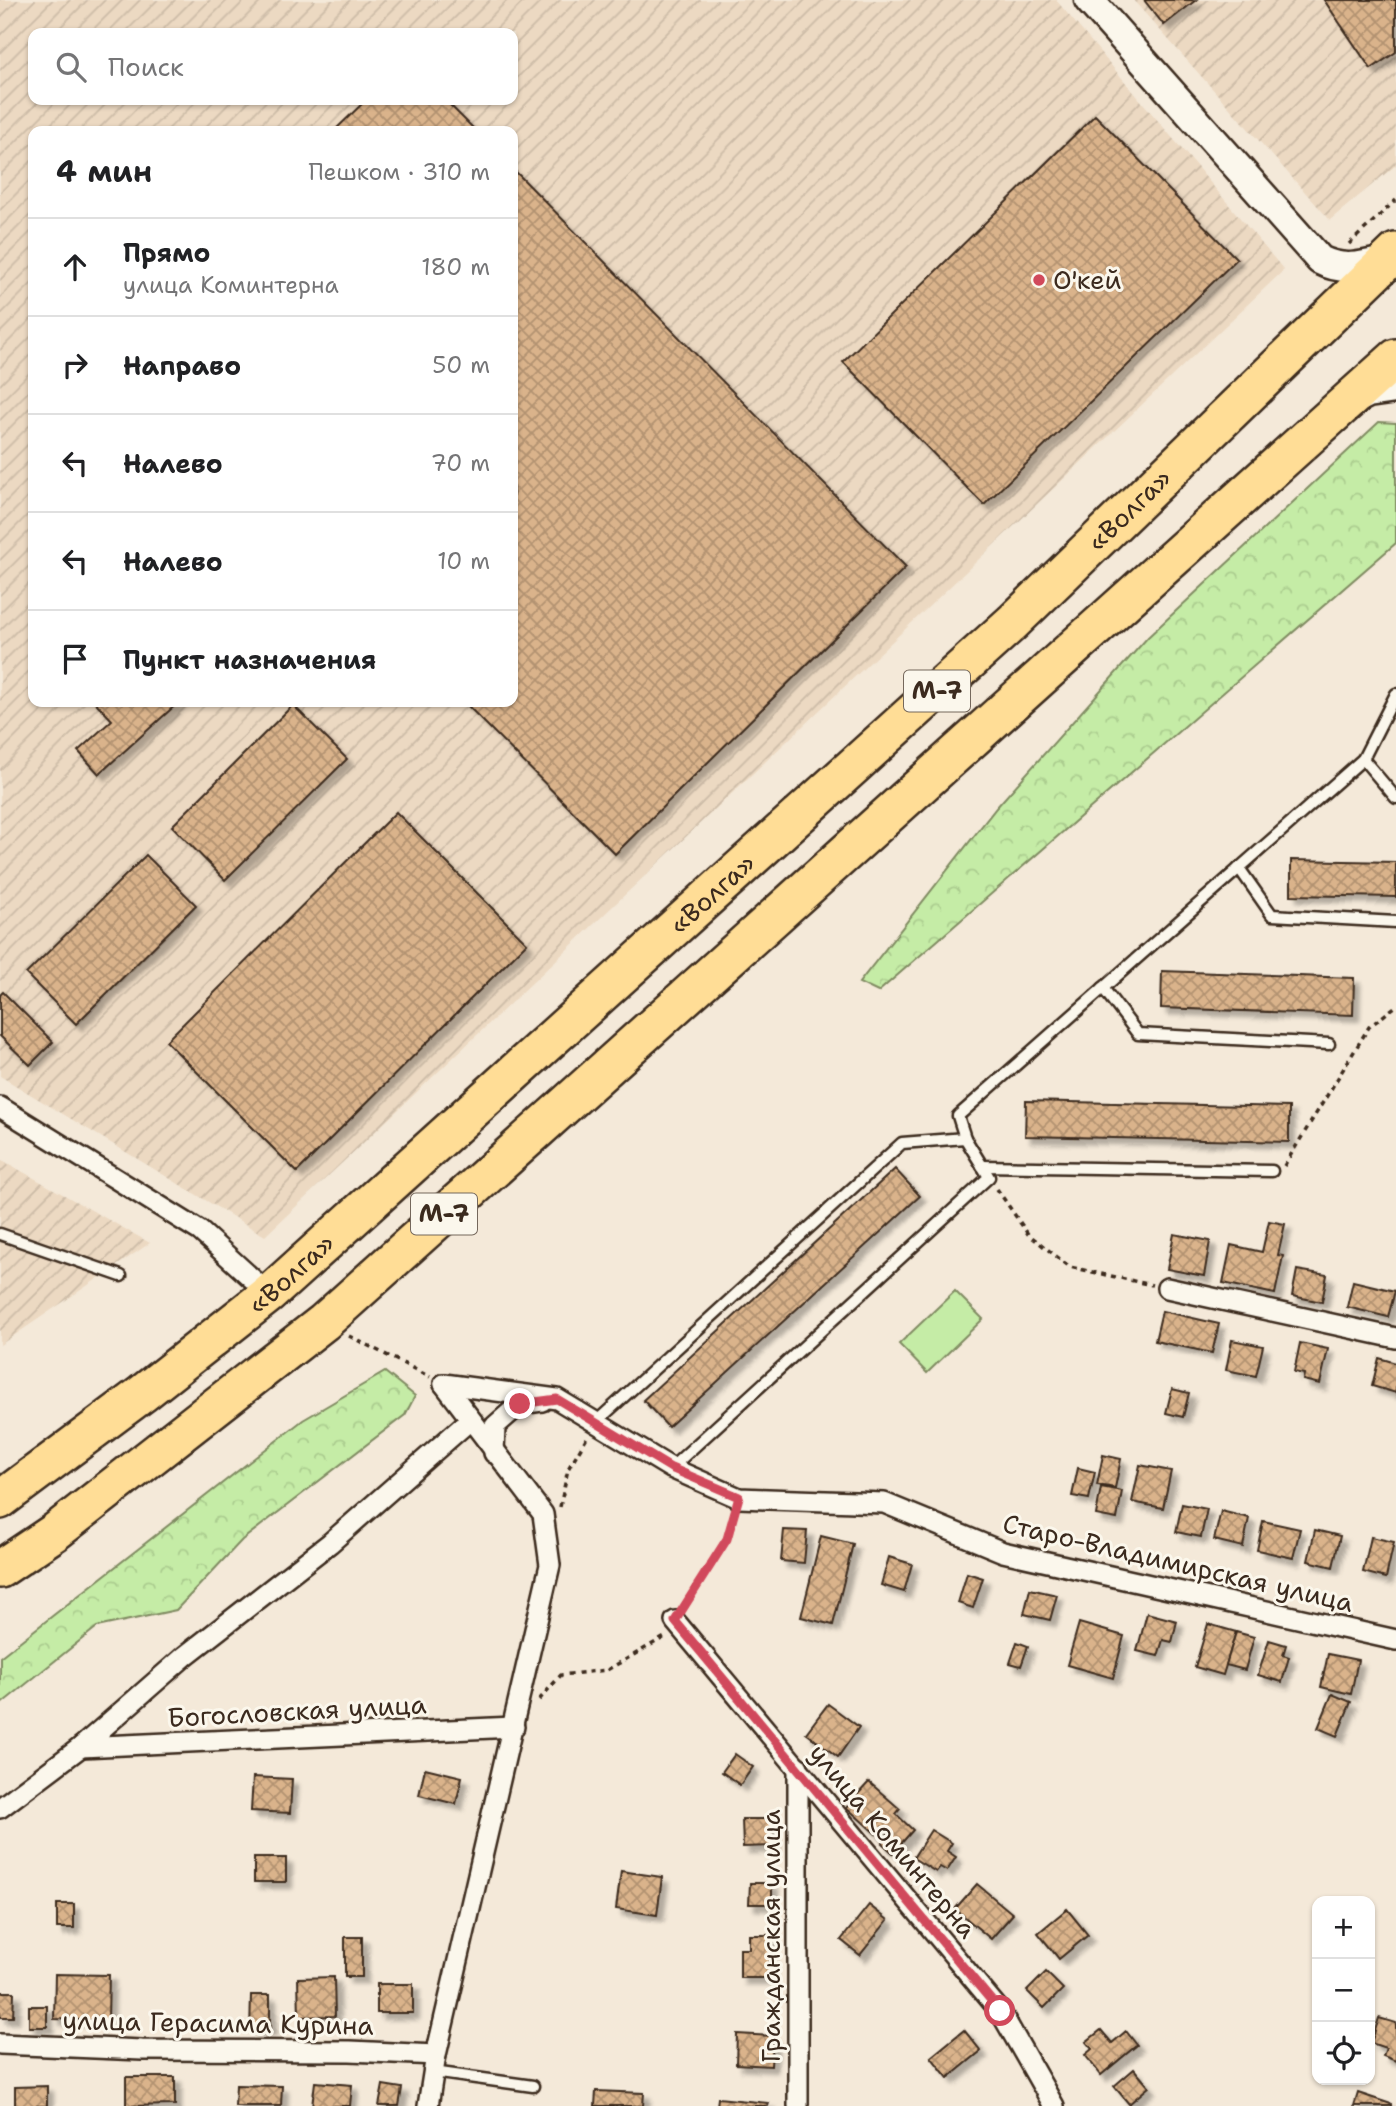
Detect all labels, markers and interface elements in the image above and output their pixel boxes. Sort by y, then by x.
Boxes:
search box [28,28,518,105]
icon: search [52,48,90,86]
text: Поиск [108,49,184,84]
text: 4 мин [56,151,152,192]
text: Пешком · 310 m [308,157,490,187]
text: Прямо [123,235,211,270]
icon: ahead [56,248,94,286]
text: 180 m [421,252,490,282]
place label: О'кей [1053,262,1121,297]
text: улица Коминтерна [123,270,339,300]
marker: О'кей [1031,272,1047,288]
icon: right [56,346,94,384]
text: Направо [123,348,241,383]
text: 50 m [432,350,490,380]
icon: left [56,444,94,482]
text: Налево [123,446,223,481]
text: 70 m [431,448,490,478]
street label: «Волга» [1079,461,1179,558]
icon: left [56,542,94,580]
text: Налево [123,544,223,579]
text: 10 m [437,546,490,576]
icon: arrive [56,640,94,678]
text: Пункт назначения [123,642,376,677]
road number: М-7 [904,670,970,712]
street label: «Волга» [661,845,762,941]
road number: М-7 [411,1194,477,1234]
street label: «Волга» [241,1226,341,1321]
route end [504,1388,535,1419]
street label: Старо-Владимирская улица [999,1505,1357,1620]
street label: Богословская улица [167,1686,427,1735]
street label: улица Коминтерна [802,1736,985,1945]
street label: Гражданская улица [753,1809,788,2063]
map controls [1312,1896,1375,2085]
button: + [1312,1896,1375,1959]
button: − [1312,1959,1375,2022]
route start [984,1995,1015,2026]
street label: улица Герасима Курина [62,2002,374,2043]
button: locate [1312,2022,1375,2085]

